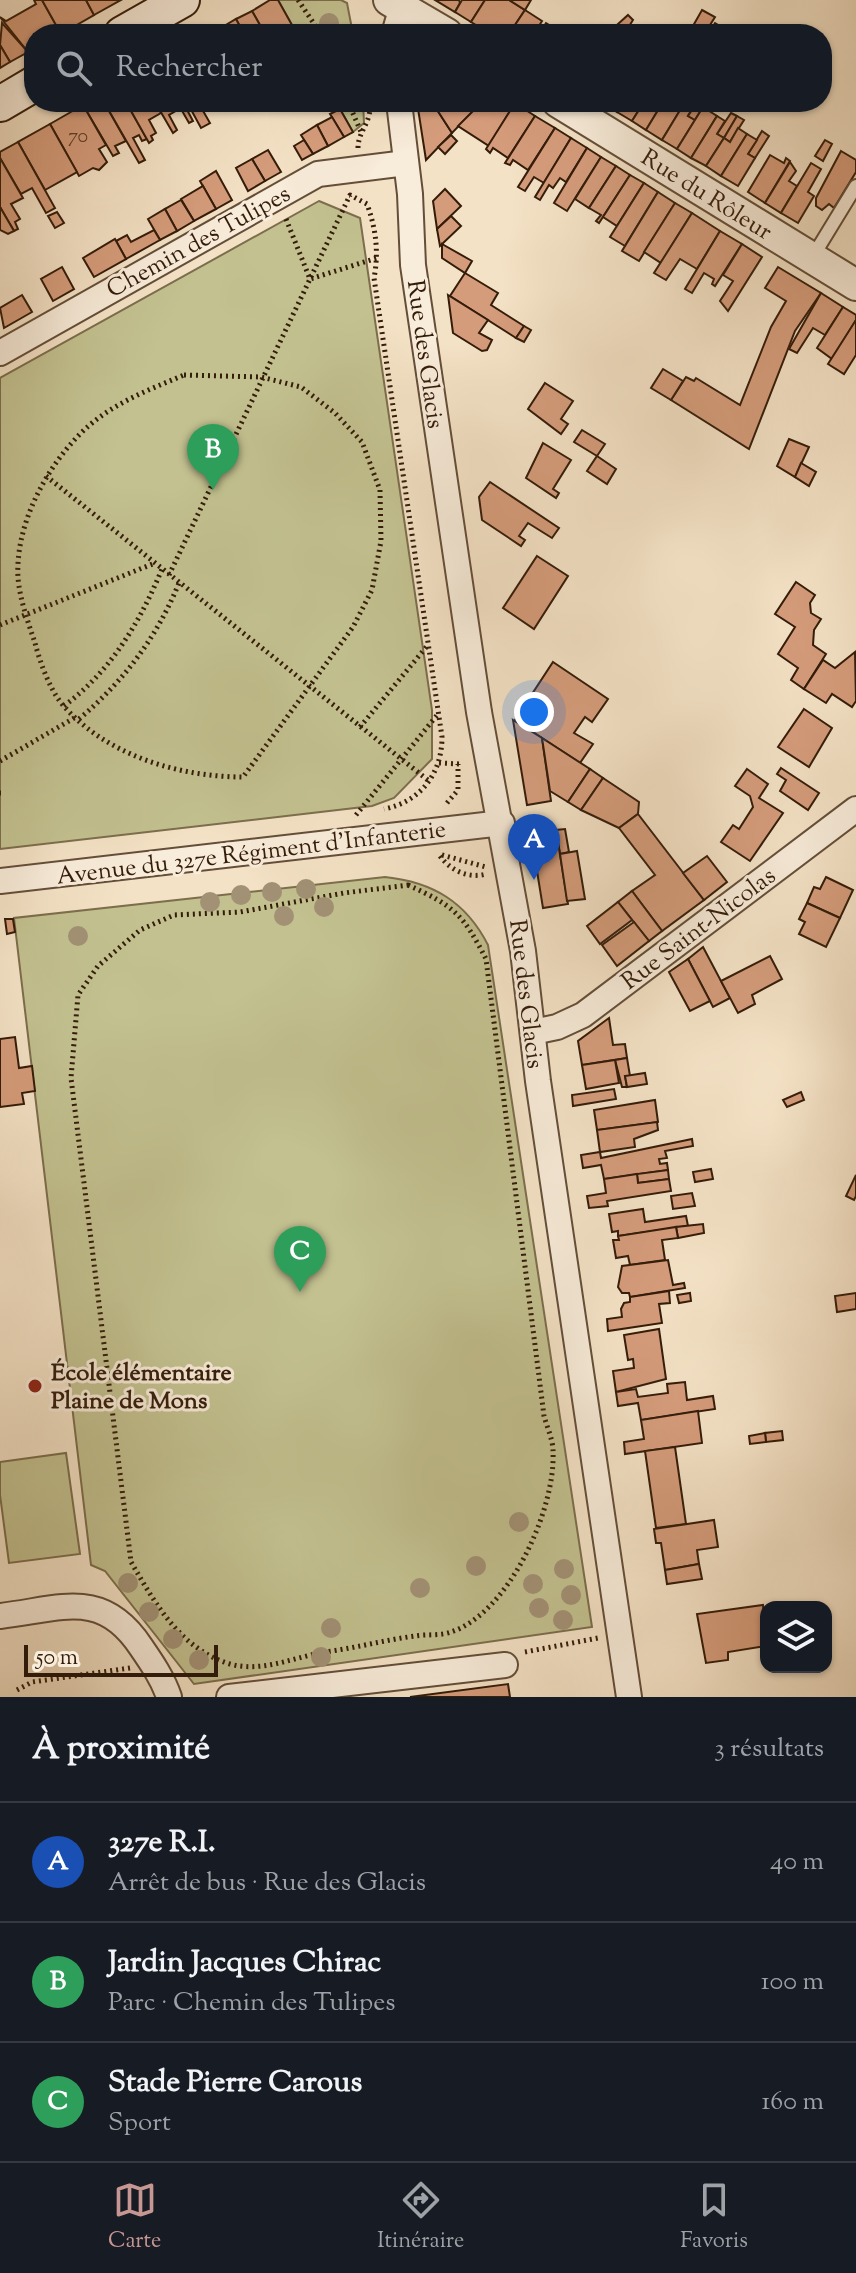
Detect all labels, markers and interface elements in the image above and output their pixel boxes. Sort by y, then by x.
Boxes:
search box [24,24,832,112]
icon: search [52,46,96,90]
text: Rechercher [116,47,263,90]
house number: 70 [68,123,88,152]
street label: Rue du Rôleur [634,142,778,250]
street label: Chemin des Tulipes [101,178,297,307]
street label: Rue des Glacis [397,278,451,431]
pin: B [187,424,239,490]
your location [514,692,554,732]
street label: Avenue du 327e Régiment d'Infanterie [55,813,448,895]
pin: A [508,814,560,880]
street label: Rue Saint-Nicolas [615,860,784,999]
street label: Rue des Glacis [499,918,551,1071]
pin: C [274,1226,326,1292]
place label: École élémentaire Plaine de Mons [51,1357,232,1419]
marker: École élémentaire Plaine de Mons [26,1377,44,1395]
map controls [760,1601,832,1673]
button: layers [760,1601,832,1673]
scale bar [24,1641,218,1677]
text: 50 m [36,1643,78,1675]
text: À proximité [32,1725,210,1774]
text: 3 résultats [714,1731,824,1768]
text: 327e R.I. [108,1822,216,1865]
text: A [47,1844,69,1881]
text: 40 m [770,1844,824,1881]
text: Arrêt de bus · Rue des Glacis [108,1865,426,1902]
text: Jardin Jacques Chirac [108,1942,381,1985]
text: B [50,1964,66,2001]
text: 100 m [761,1964,824,2001]
text: Parc · Chemin des Tulipes [108,1985,395,2022]
text: Stade Pierre Carous [108,2062,362,2105]
text: C [48,2084,68,2121]
text: 160 m [761,2084,824,2121]
text: Sport [108,2105,171,2142]
tab: Carte [108,2178,161,2258]
tab: Itinéraire [377,2178,464,2258]
tab: Favoris [680,2178,748,2258]

